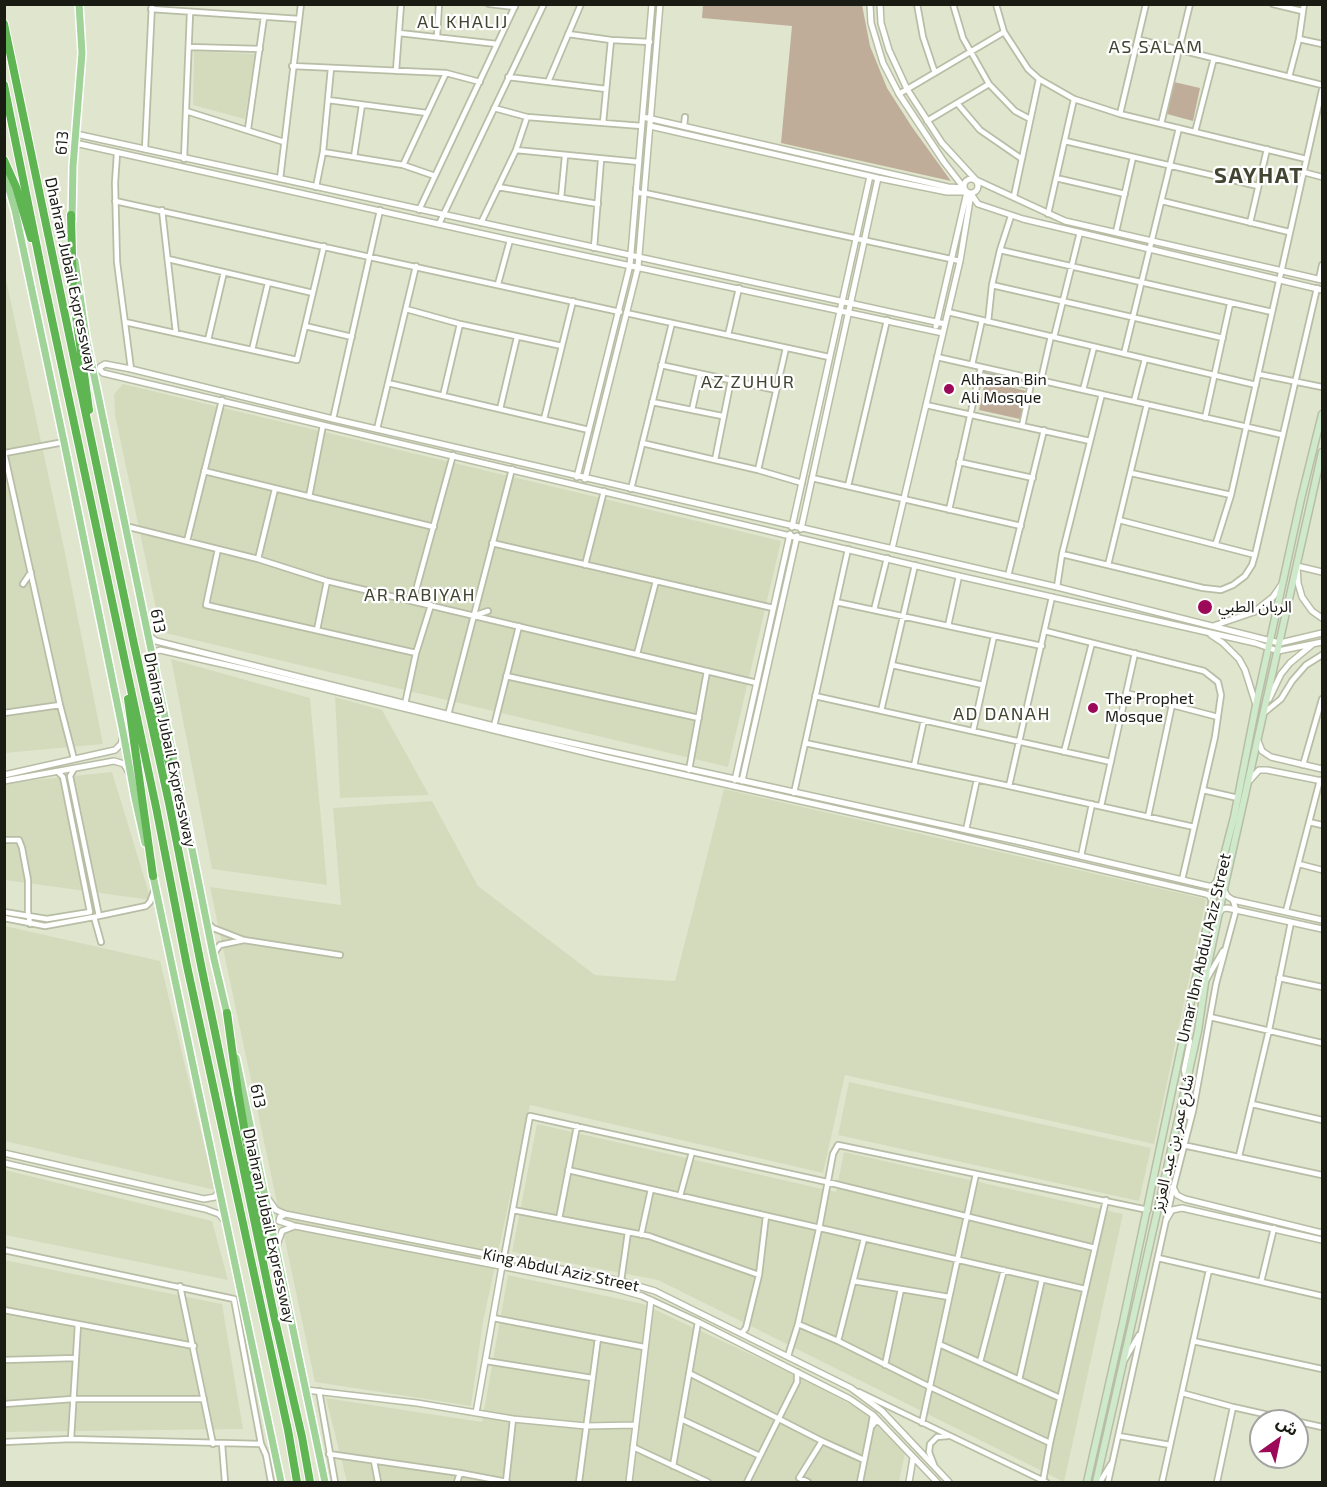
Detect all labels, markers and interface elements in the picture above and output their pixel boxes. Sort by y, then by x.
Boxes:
district label: AL KHALIJ [417,11,509,33]
district label: AS SALAM [1109,36,1203,58]
street label: 613 [51,130,73,156]
district label: SAYHAT [1214,163,1304,189]
street label: Dhahran Jubail Expressway [41,176,101,374]
place label: Alhasan Bin Ali Mosque [961,370,1047,408]
district label: AZ ZUHUR [701,371,795,393]
marker: Alhasan Bin Ali Mosque [942,382,956,396]
district label: AR RABIYAH [364,584,476,606]
place label: الربان الطبي [1218,597,1292,617]
marker: الربان الطبي [1196,598,1214,616]
street label: 613 [146,607,170,635]
street label: Dhahran Jubail Expressway [140,651,200,849]
place label: The Prophet Mosque [1105,689,1194,727]
marker: The Prophet Mosque [1086,701,1100,715]
district label: AD DANAH [953,703,1051,725]
street label: Umar Ibn Abdul Aziz Street [1173,852,1235,1044]
street label: شارع عمر بن عبد العزيز [1148,1072,1198,1214]
street label: 613 [246,1082,270,1110]
street label: Dhahran Jubail Expressway [239,1127,299,1325]
street label: King Abdul Aziz Street [481,1244,641,1296]
north arrow [1249,1409,1309,1469]
text: ش [1274,1411,1302,1439]

